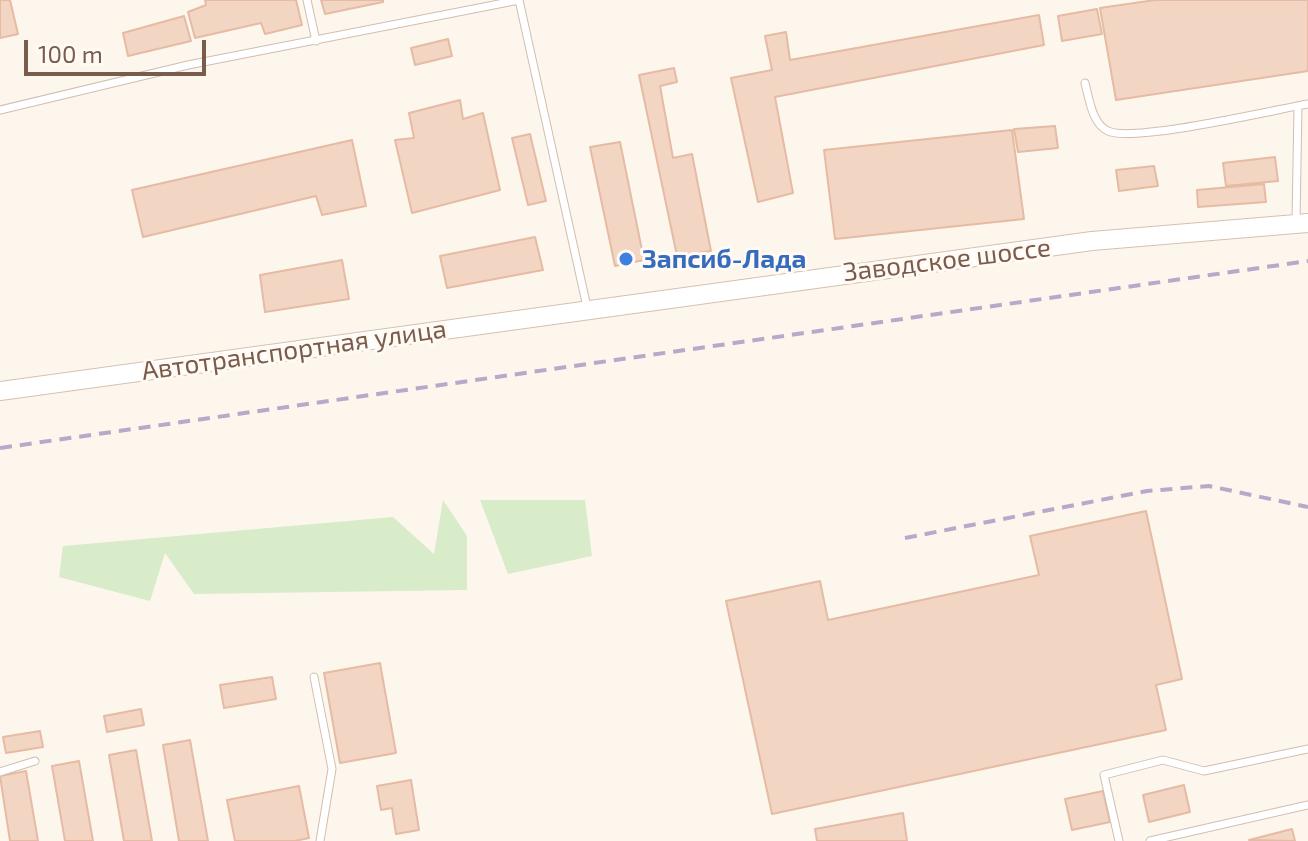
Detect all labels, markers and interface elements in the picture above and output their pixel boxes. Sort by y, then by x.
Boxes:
scale bar [28,24,210,74]
text: 100 m [38,39,103,68]
street label: Заводское шоссе [841,232,1053,288]
place label: Запсиб-Лада [642,243,806,275]
marker: Запсиб-Лада [617,250,635,268]
street label: Автотранспортная улица [140,313,448,387]

